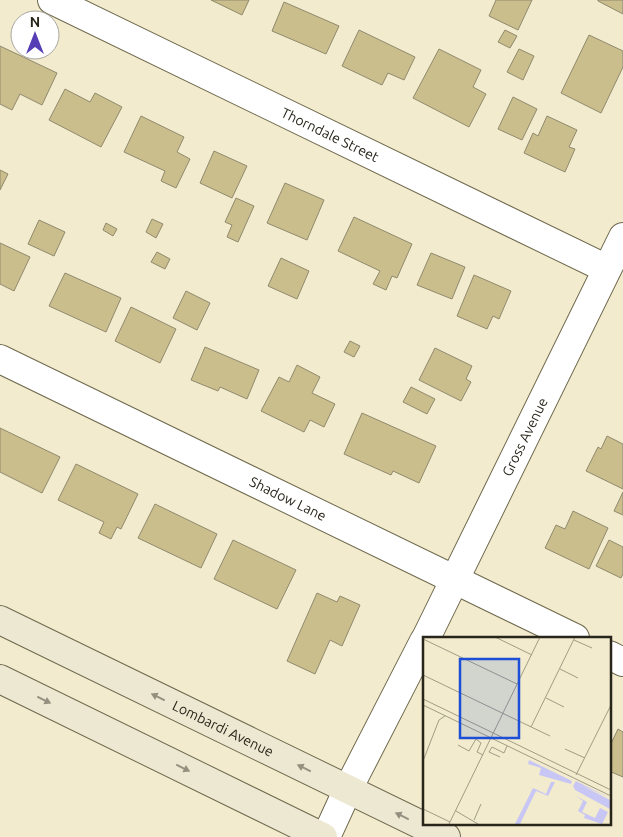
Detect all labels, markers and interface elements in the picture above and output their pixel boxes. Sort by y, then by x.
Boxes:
north arrow [10,10,60,60]
text: N [30,14,40,30]
street label: Thorndale Street [279,104,382,165]
street label: Gross Avenue [499,395,551,479]
street label: Shadow Lane [247,473,329,524]
inset map [423,637,610,824]
one-way arrow [151,693,165,701]
one-way arrow [37,696,51,704]
street label: Lombardi Avenue [170,697,276,760]
one-way arrow [176,764,190,772]
one-way arrow [297,764,311,772]
one-way arrow [395,811,409,819]

